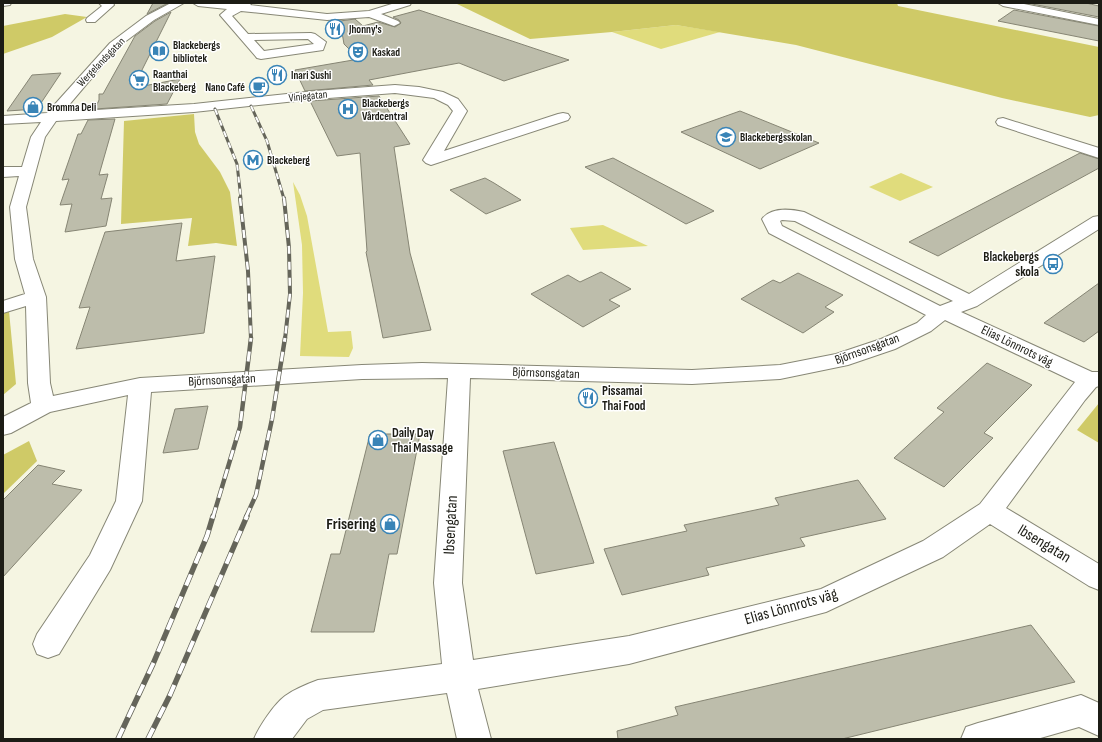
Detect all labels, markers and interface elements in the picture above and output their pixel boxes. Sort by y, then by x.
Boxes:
restaurant icon: Jhonny's [324,18,346,40]
place label: Jhonny's [348,23,382,36]
street label: Wergelandsgatan [74,35,128,89]
place label: Blackebergs bibliotek [173,39,220,65]
library icon: Blackebergs bibliotek [148,40,170,62]
theatre icon: Kaskad [347,41,369,63]
place label: Kaskad [372,46,400,59]
restaurant icon: Inari Sushi [266,64,288,86]
place label: Raanthai Blackeberg [153,68,196,94]
supermarket icon: Raanthai Blackeberg [128,69,150,91]
place label: Inari Sushi [291,69,331,82]
cafe icon: Nano Café [248,76,270,98]
place label: Nano Café [205,81,245,94]
street label: Vinjegatan [288,87,328,104]
shop icon: Bromma Deli [22,96,44,118]
place label: Blackebergs Vårdcentral [362,97,409,123]
hospital icon: Blackebergs Vårdcentral [337,98,359,120]
place label: Bromma Deli [47,101,96,114]
school or university icon: Blackebergsskolan [715,126,737,148]
place label: Blackebergsskolan [740,131,812,144]
metro station icon: Blackeberg [242,149,264,171]
place label: Blackeberg [267,154,310,167]
place label: Blackebergs skola [983,249,1039,280]
bus stop icon: Blackebergs skola [1042,253,1064,275]
street label: Elias Lönnrots väg [978,322,1056,370]
street label: Björnsonsgatan [833,330,901,368]
street label: Björnsonsgatan [512,364,580,382]
street label: Björnsonsgatan [188,370,256,390]
place label: Pissamai Thai Food [602,383,646,414]
restaurant icon: Pissamai Thai Food [577,387,599,409]
place label: Daily Day Thai Massage [392,425,453,456]
shop icon: Daily Day Thai Massage [367,429,389,451]
street label: Ibsengatan [440,495,462,555]
shop icon: Frisering [379,513,401,535]
place label: Frisering [326,515,376,534]
street label: Ibsengatan [1014,521,1074,567]
street label: Elias Lönnrots väg [742,585,840,629]

